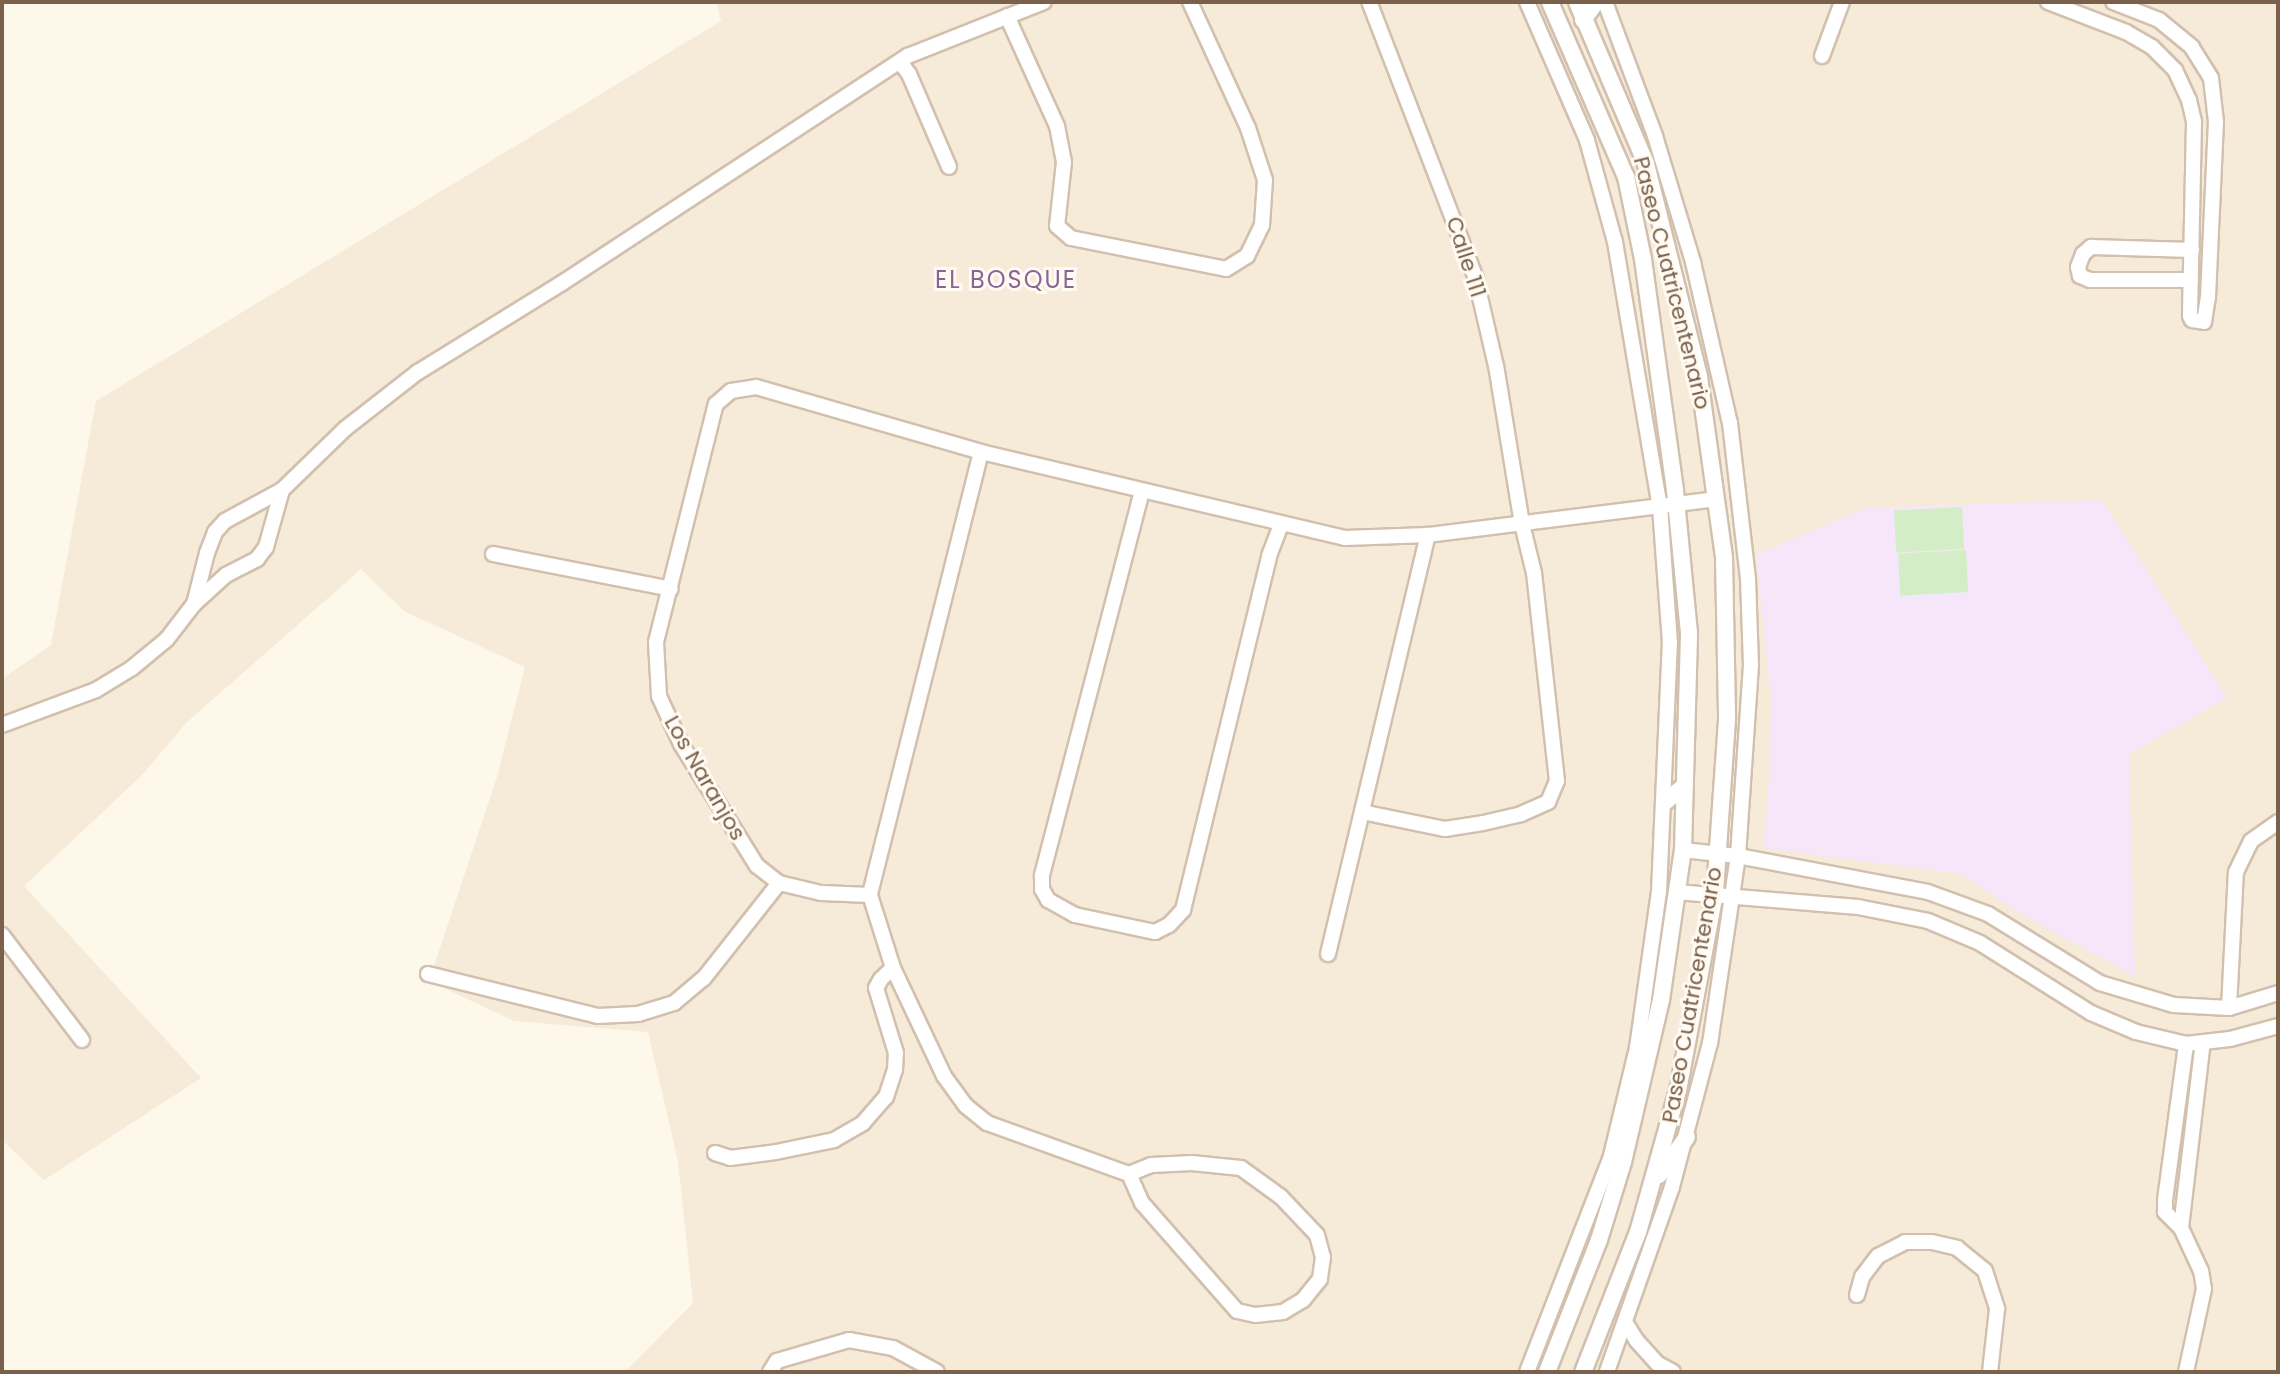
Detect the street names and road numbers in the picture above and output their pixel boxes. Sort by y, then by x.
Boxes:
street label: Paseo Cuatricentenario [1628,154,1716,412]
street label: Calle 111 [1441,213,1491,301]
street label: Los Naranjos [659,711,751,845]
street label: Paseo Cuatricentenario [1656,865,1728,1125]

